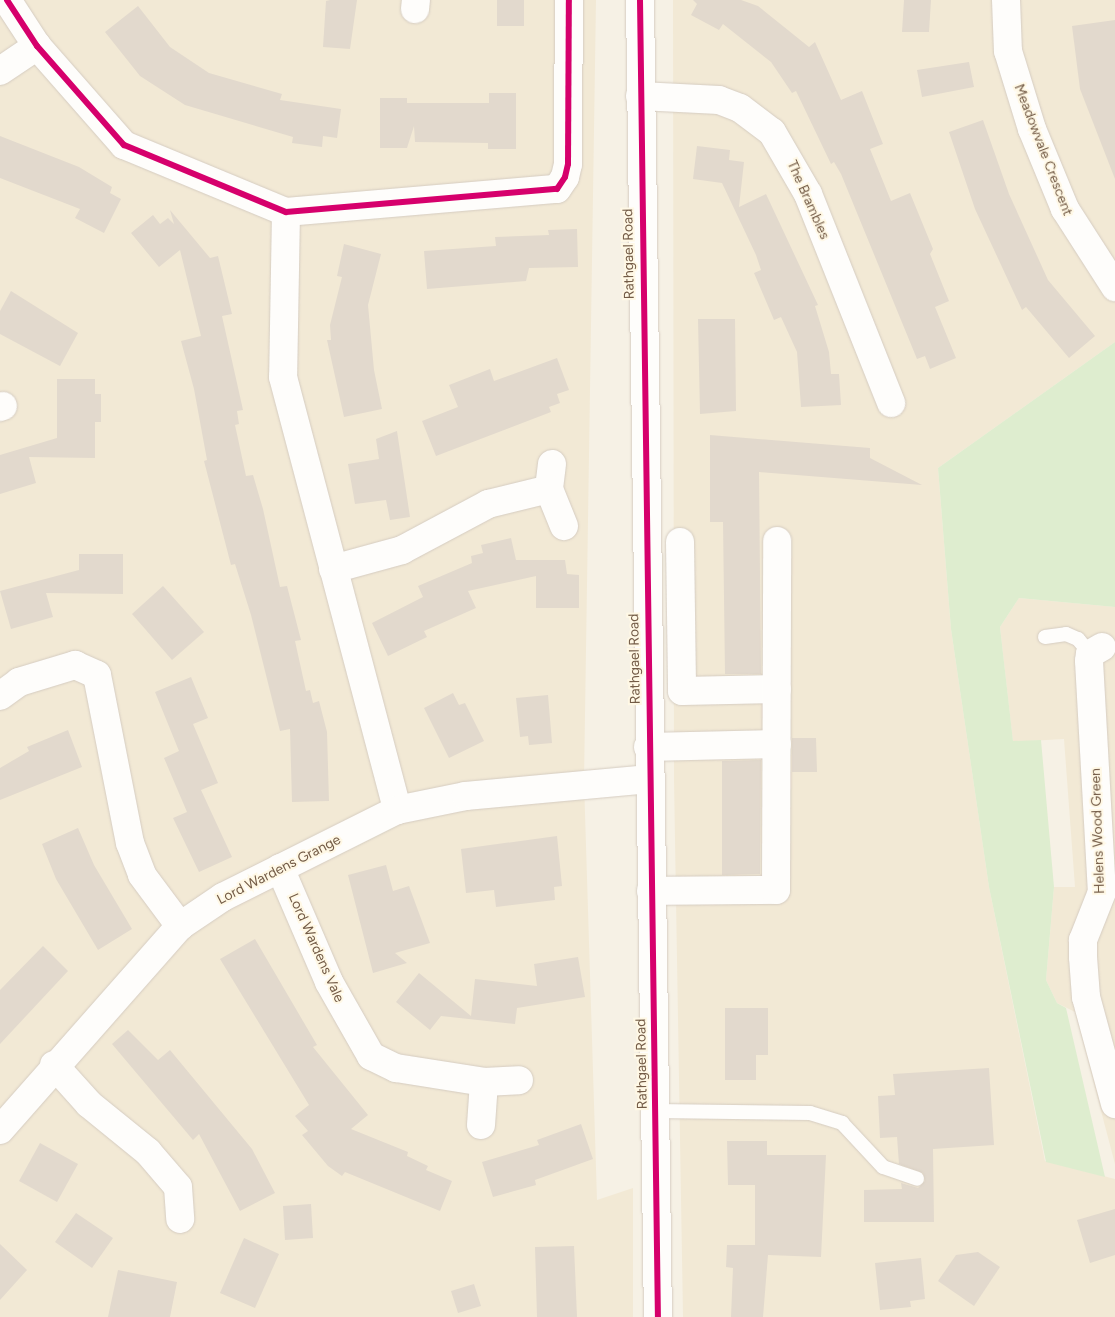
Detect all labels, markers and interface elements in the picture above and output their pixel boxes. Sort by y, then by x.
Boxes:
street label: Meadowvale Crescent [1010,82,1076,218]
street label: The Brambles [783,158,833,242]
street label: Rathgael Road [620,208,638,300]
street label: Rathgael Road [626,613,644,705]
street label: Helens Wood Green [1087,768,1109,894]
street label: Lord Wardens Grange [214,832,344,908]
street label: Lord Wardens Vale [284,891,348,1005]
street label: Rathgael Road [633,1018,651,1110]

